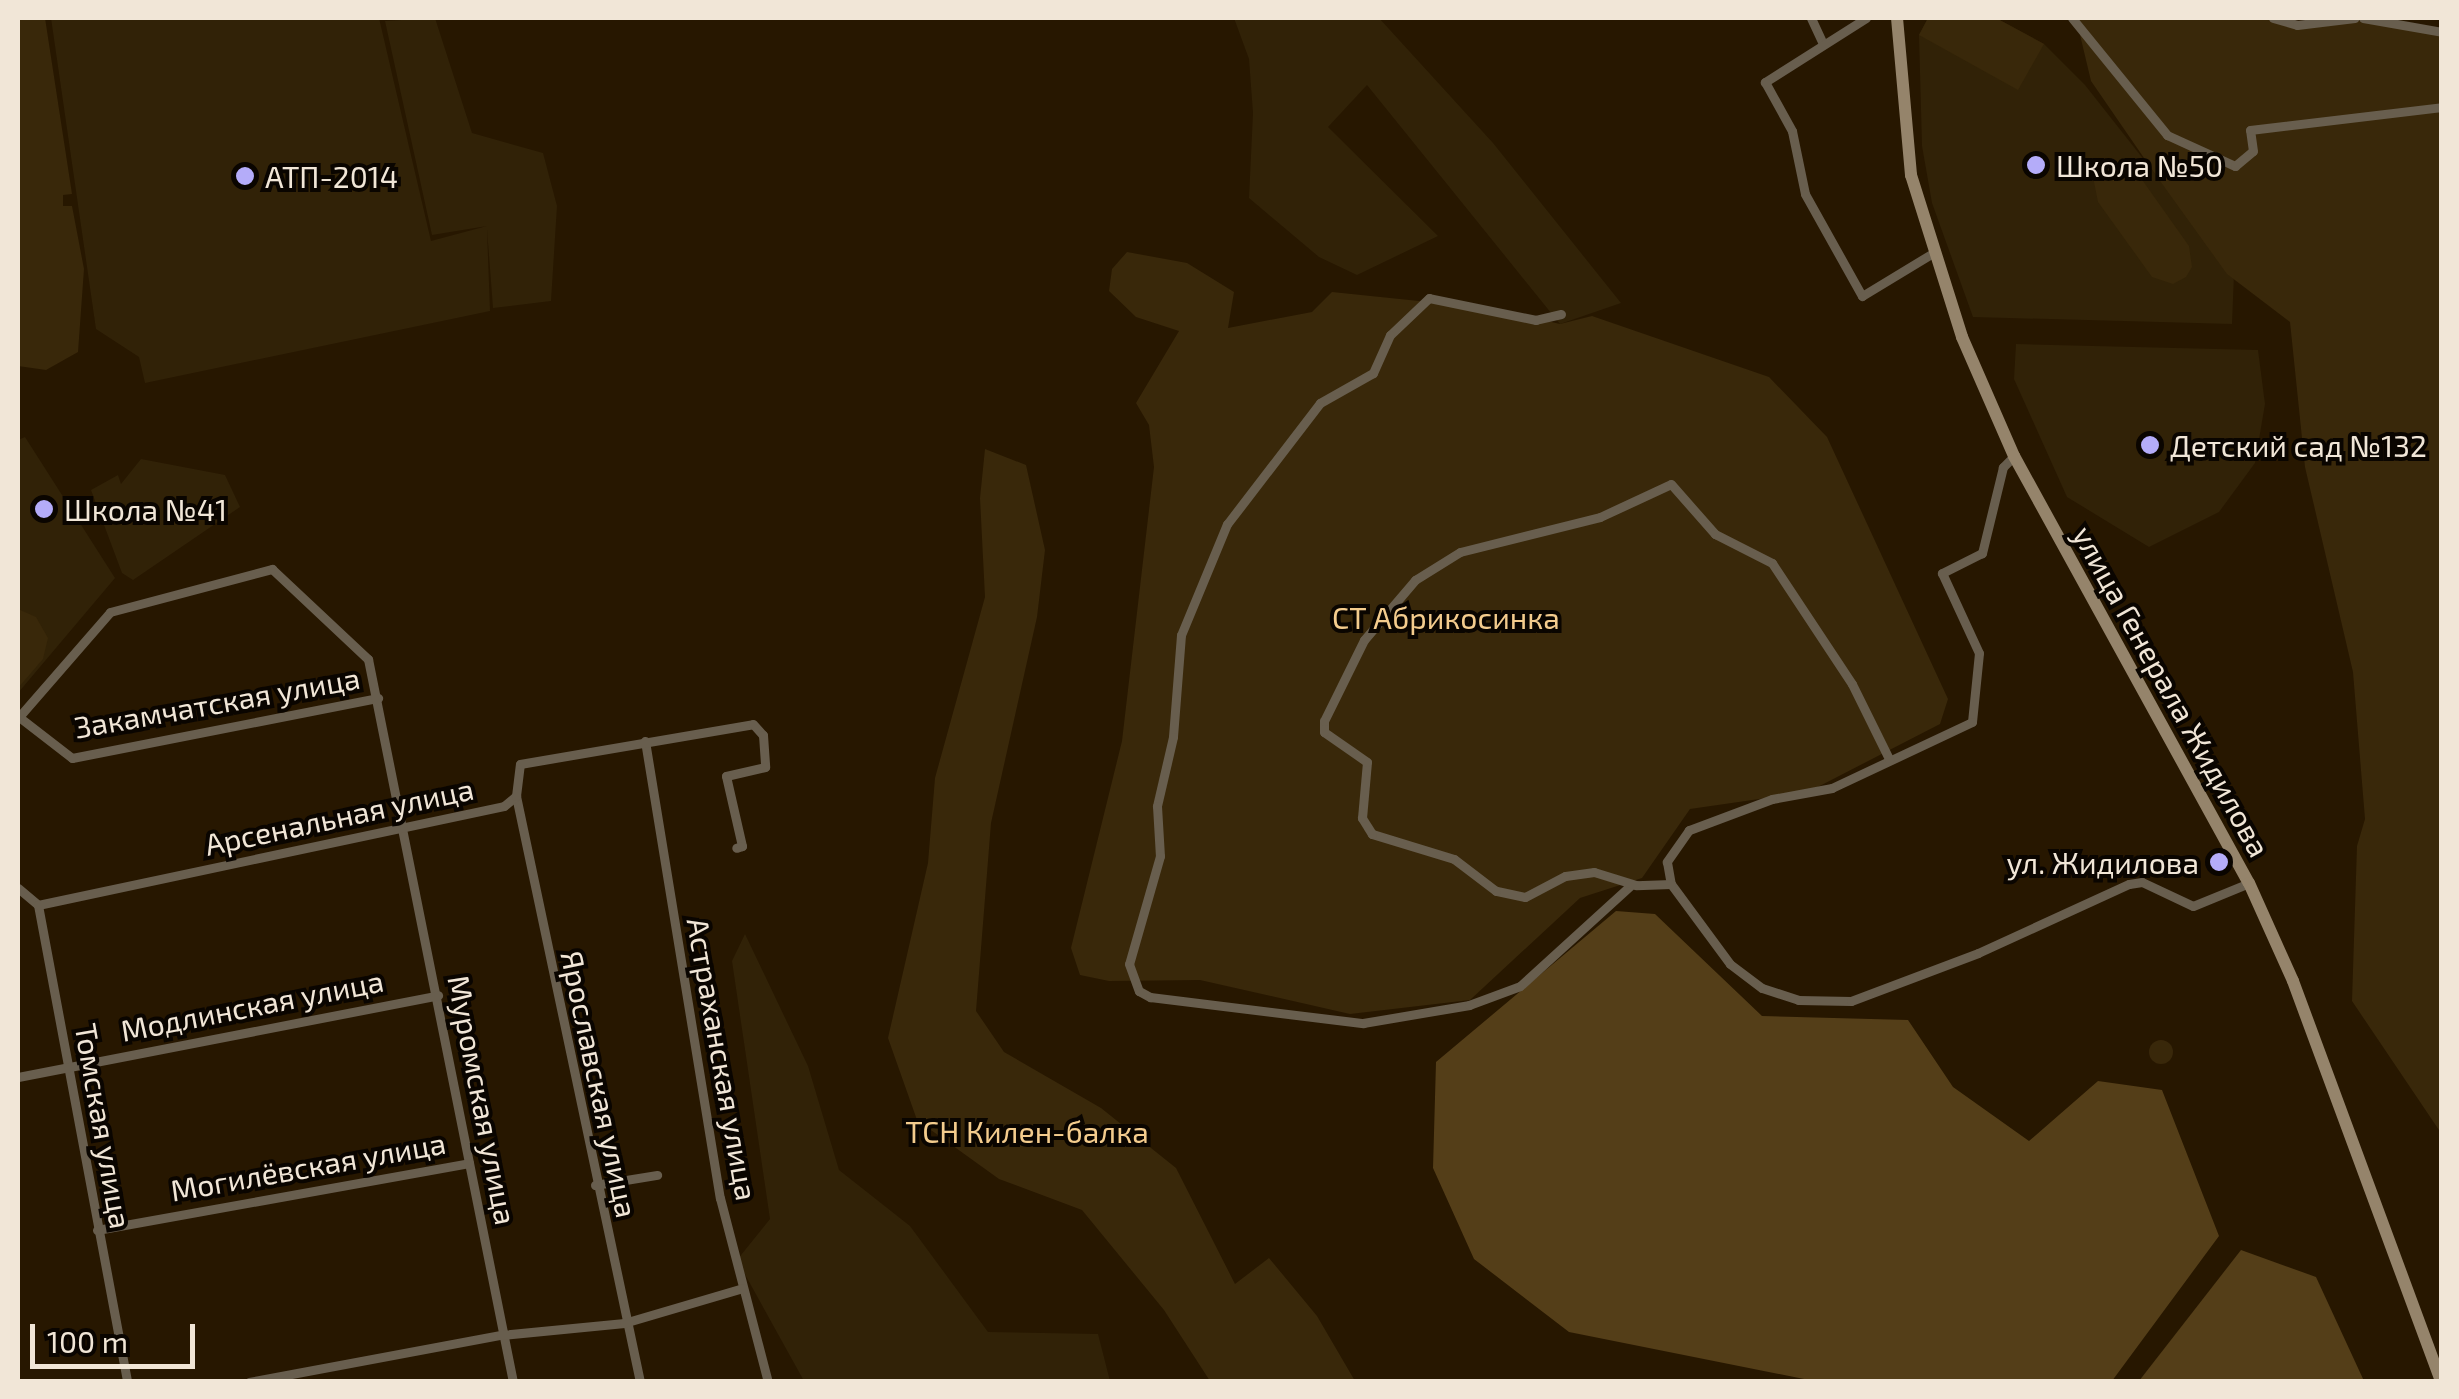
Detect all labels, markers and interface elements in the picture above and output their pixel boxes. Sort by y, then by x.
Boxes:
place label: Школа №50 [2056,147,2223,183]
marker: Школа №50 [2025,154,2047,176]
place label: АТП-2014 [265,158,398,194]
marker: АТП-2014 [234,165,256,187]
place label: Детский сад №132 [2170,427,2427,463]
marker: Детский сад №132 [2139,434,2161,456]
place label: Школа №41 [64,491,227,527]
marker: Школа №41 [33,498,55,520]
street label: улица Генерала Жидилова [2066,519,2278,863]
park label: СТ Абрикосинка [1332,599,1560,635]
street label: Закамчатская улица [71,659,363,745]
street label: Арсенальная улица [201,770,477,862]
place label: ул. Жидилова [2006,844,2199,880]
marker: ул. Жидилова [2208,851,2230,873]
street label: Астраханская улица [680,915,766,1203]
street label: Ярославская улица [554,947,646,1221]
street label: Модлинская улица [118,962,386,1048]
street label: Муромская улица [441,972,525,1228]
street label: Томская улица [68,1021,140,1231]
park label: ТСН Килен-балка [905,1113,1149,1149]
street label: Могилёвская улица [168,1124,448,1208]
scale bar [35,1304,200,1366]
text: 100 m [47,1323,128,1359]

